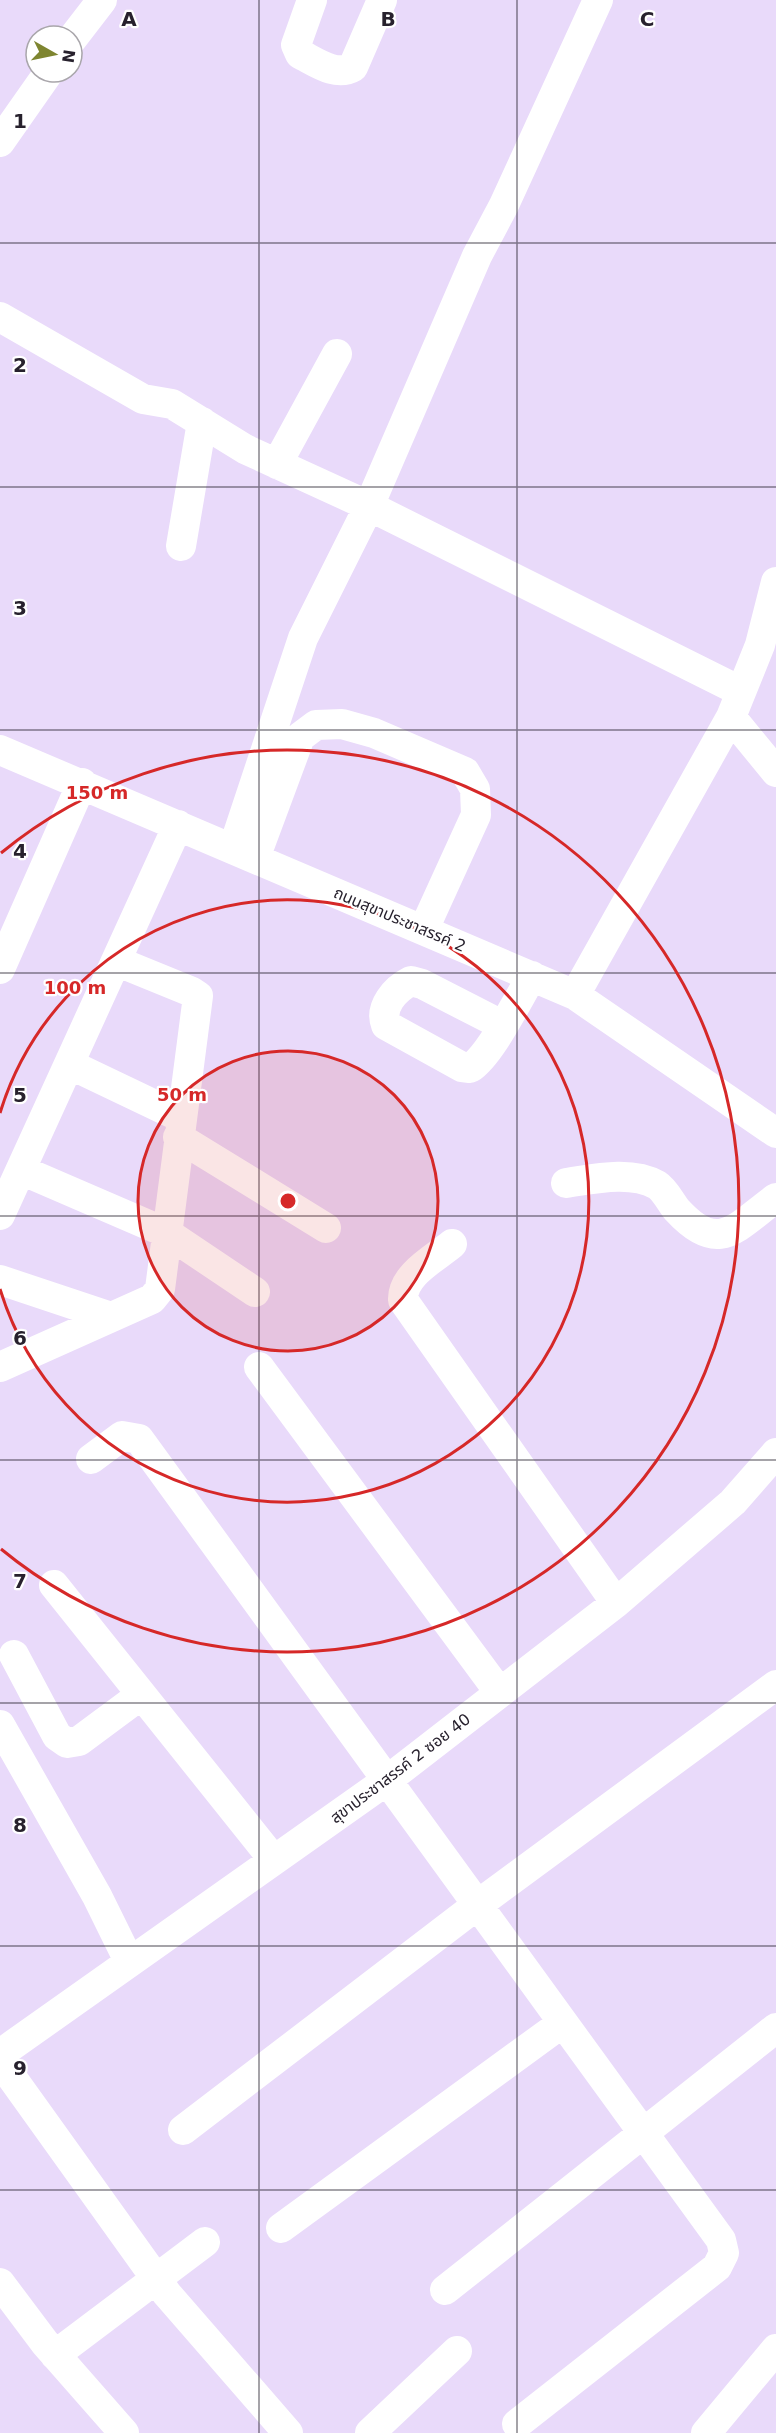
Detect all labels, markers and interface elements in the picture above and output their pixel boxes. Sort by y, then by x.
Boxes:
text: A [121,7,137,31]
text: B [380,7,396,31]
text: C [640,7,654,31]
north arrow [24,24,84,84]
text: N [58,48,79,64]
text: 1 [13,109,27,133]
text: 2 [13,353,27,377]
text: 3 [13,596,27,620]
text: 150 m [66,782,128,803]
text: 4 [13,839,27,863]
street label: ถนนสุขาประชาสรรค์ 2 [331,883,469,956]
text: 100 m [44,977,106,998]
text: 5 [13,1083,27,1107]
text: 50 m [157,1084,207,1105]
centre of rings [278,1191,298,1211]
text: 6 [13,1326,27,1350]
text: 7 [13,1569,27,1593]
street label: สุขาประชาสรรค์ 2 ซอย 40 [326,1709,474,1827]
text: 8 [13,1813,27,1837]
text: 9 [13,2056,27,2080]

